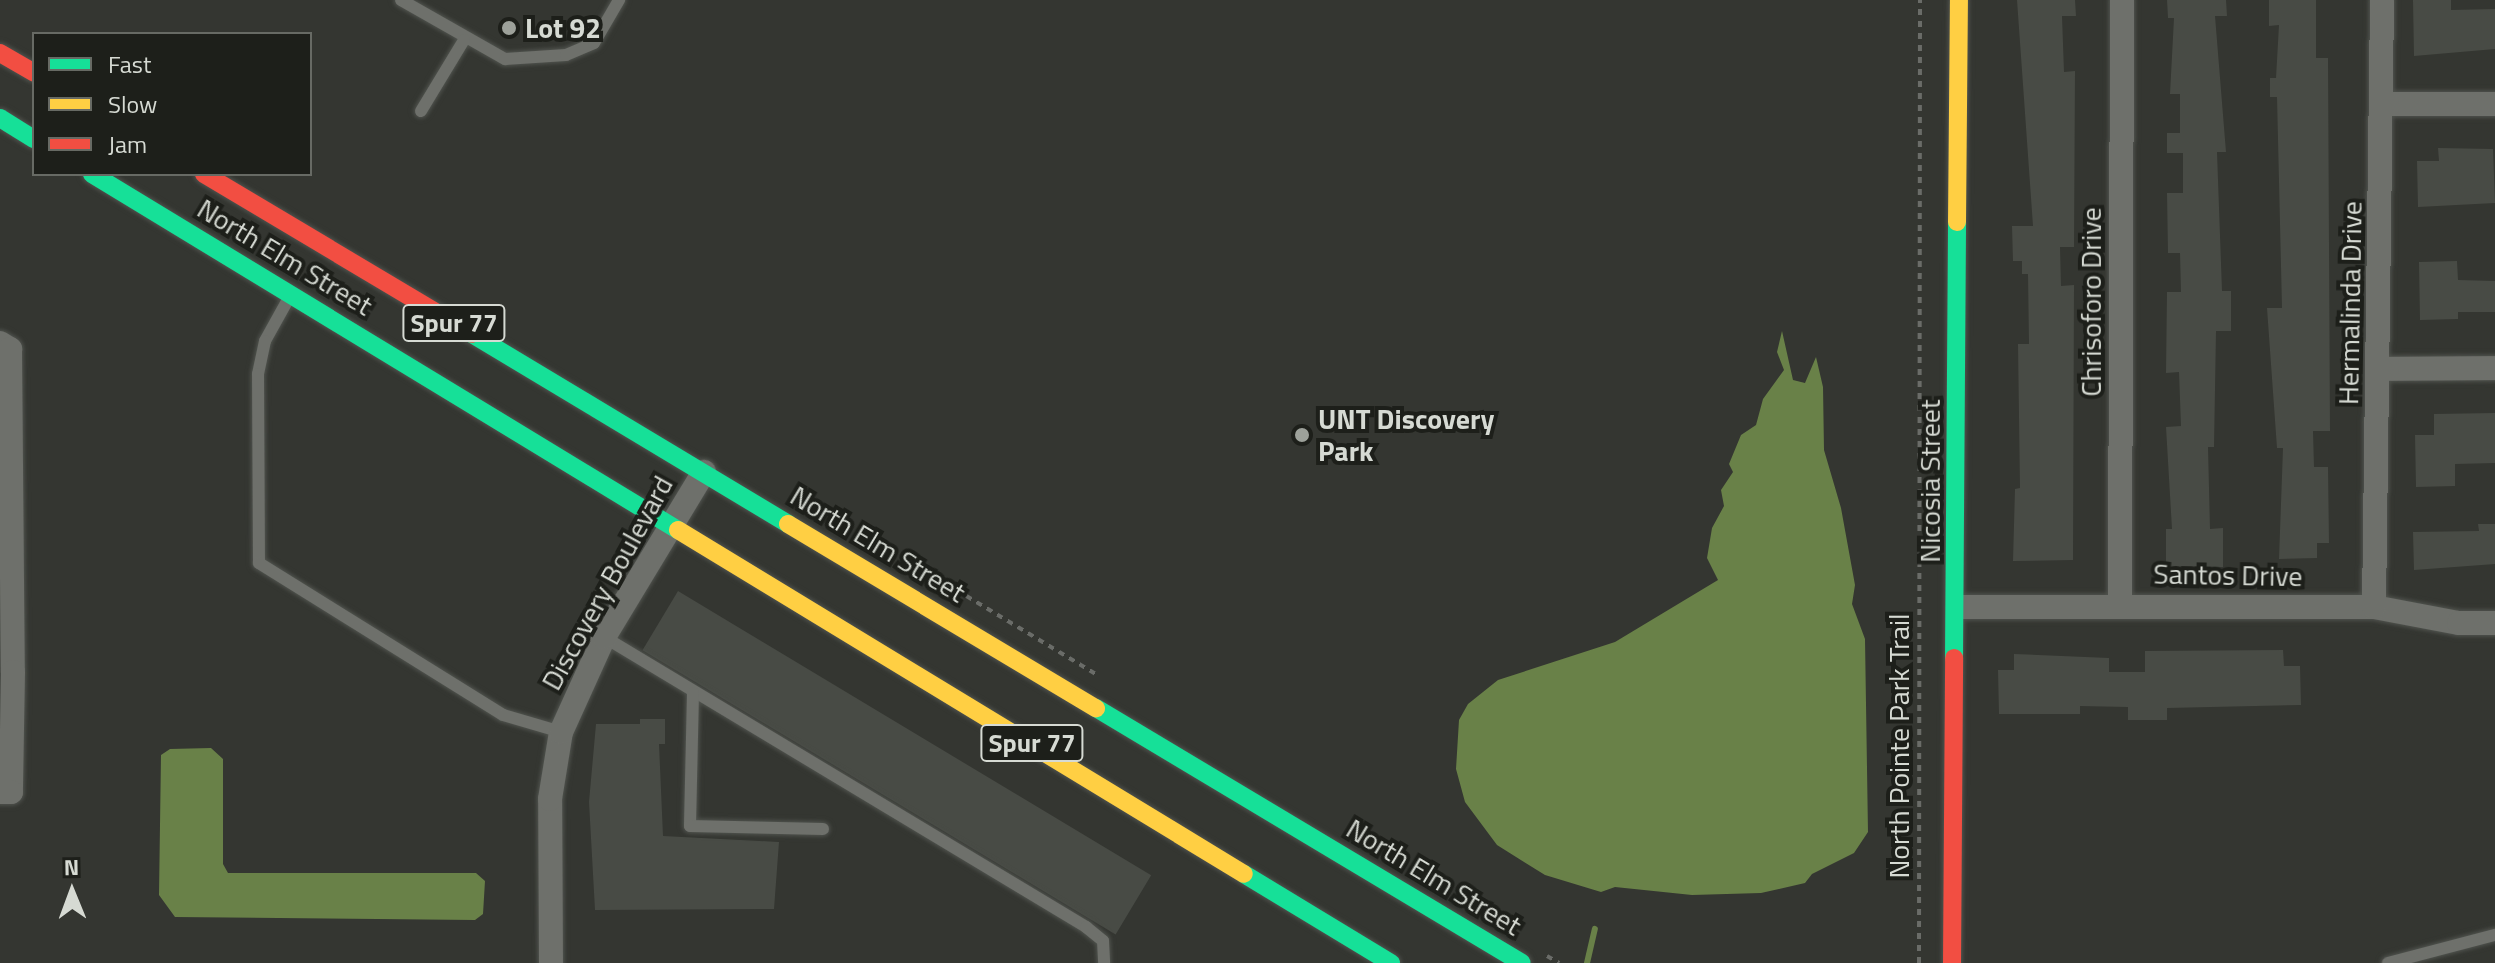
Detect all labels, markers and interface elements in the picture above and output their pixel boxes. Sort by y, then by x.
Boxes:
place label: Lot 92 [525,11,601,45]
marker: Lot 92 [500,19,518,37]
legend [32,32,312,176]
text: Fast [108,46,151,82]
text: Slow [108,86,157,122]
text: Jam [108,126,147,162]
street label: North Elm Street [191,192,379,322]
street label: Hermalinda Drive [2331,201,2369,405]
street label: Chrisoforo Drive [2074,207,2108,397]
road number: Spur 77 [402,301,506,345]
street label: Nicosia Street [1913,399,1947,563]
place label: UNT Discovery Park [1318,402,1494,468]
marker: UNT Discovery Park [1293,426,1311,444]
street label: Discovery Boulevard [534,470,680,696]
street label: North Elm Street [784,479,972,609]
street label: Santos Drive [2153,557,2303,593]
street label: North Pointe Park Trail [1882,613,1916,879]
road number: Spur 77 [980,721,1084,765]
street label: North Elm Street [1340,812,1528,942]
text: N [64,850,80,884]
north arrow [32,851,112,931]

